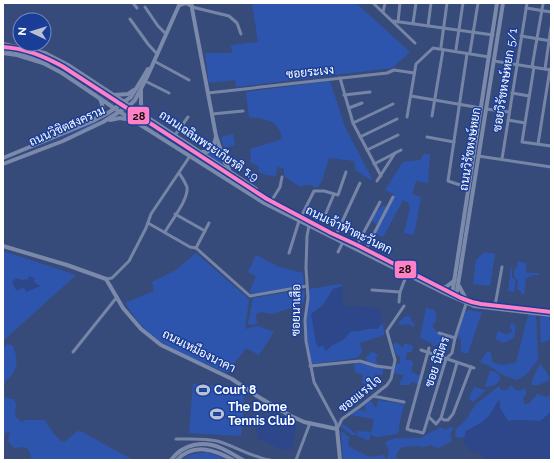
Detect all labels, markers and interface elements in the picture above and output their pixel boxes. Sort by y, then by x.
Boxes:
north arrow [12,12,52,52]
text: N [16,27,29,36]
street label: ซอยวิรัชหงษ์หยก 5/1 [489,27,520,133]
street label: ซอยระเงง [285,63,335,81]
street label: ถนนวิชิตสงคราม [27,103,107,149]
line badge: 28 [127,106,150,125]
street label: ถนนวิรัชหงษ์หยก [456,106,484,192]
street label: ถนนเฉลิมพระเกียรติ ร.9 [157,107,262,184]
text: 28 [133,110,146,123]
street label: ถนนเจ้าฟ้าตะวันตก [303,203,395,257]
line badge: 28 [394,260,417,279]
text: 28 [399,263,412,276]
street label: ซอยนาเสือ [289,284,303,336]
street label: ถนนเหมืองนาคา [160,327,238,375]
street label: ซอย นิมิตร [422,335,452,389]
street label: ซอยแรงใจ [335,372,384,415]
sports icon: Court 8 [195,382,211,398]
place label: Court 8 [214,383,256,397]
place label: The Dome Tennis Club [228,400,295,428]
sports icon: The Dome Tennis Club [209,406,225,422]

